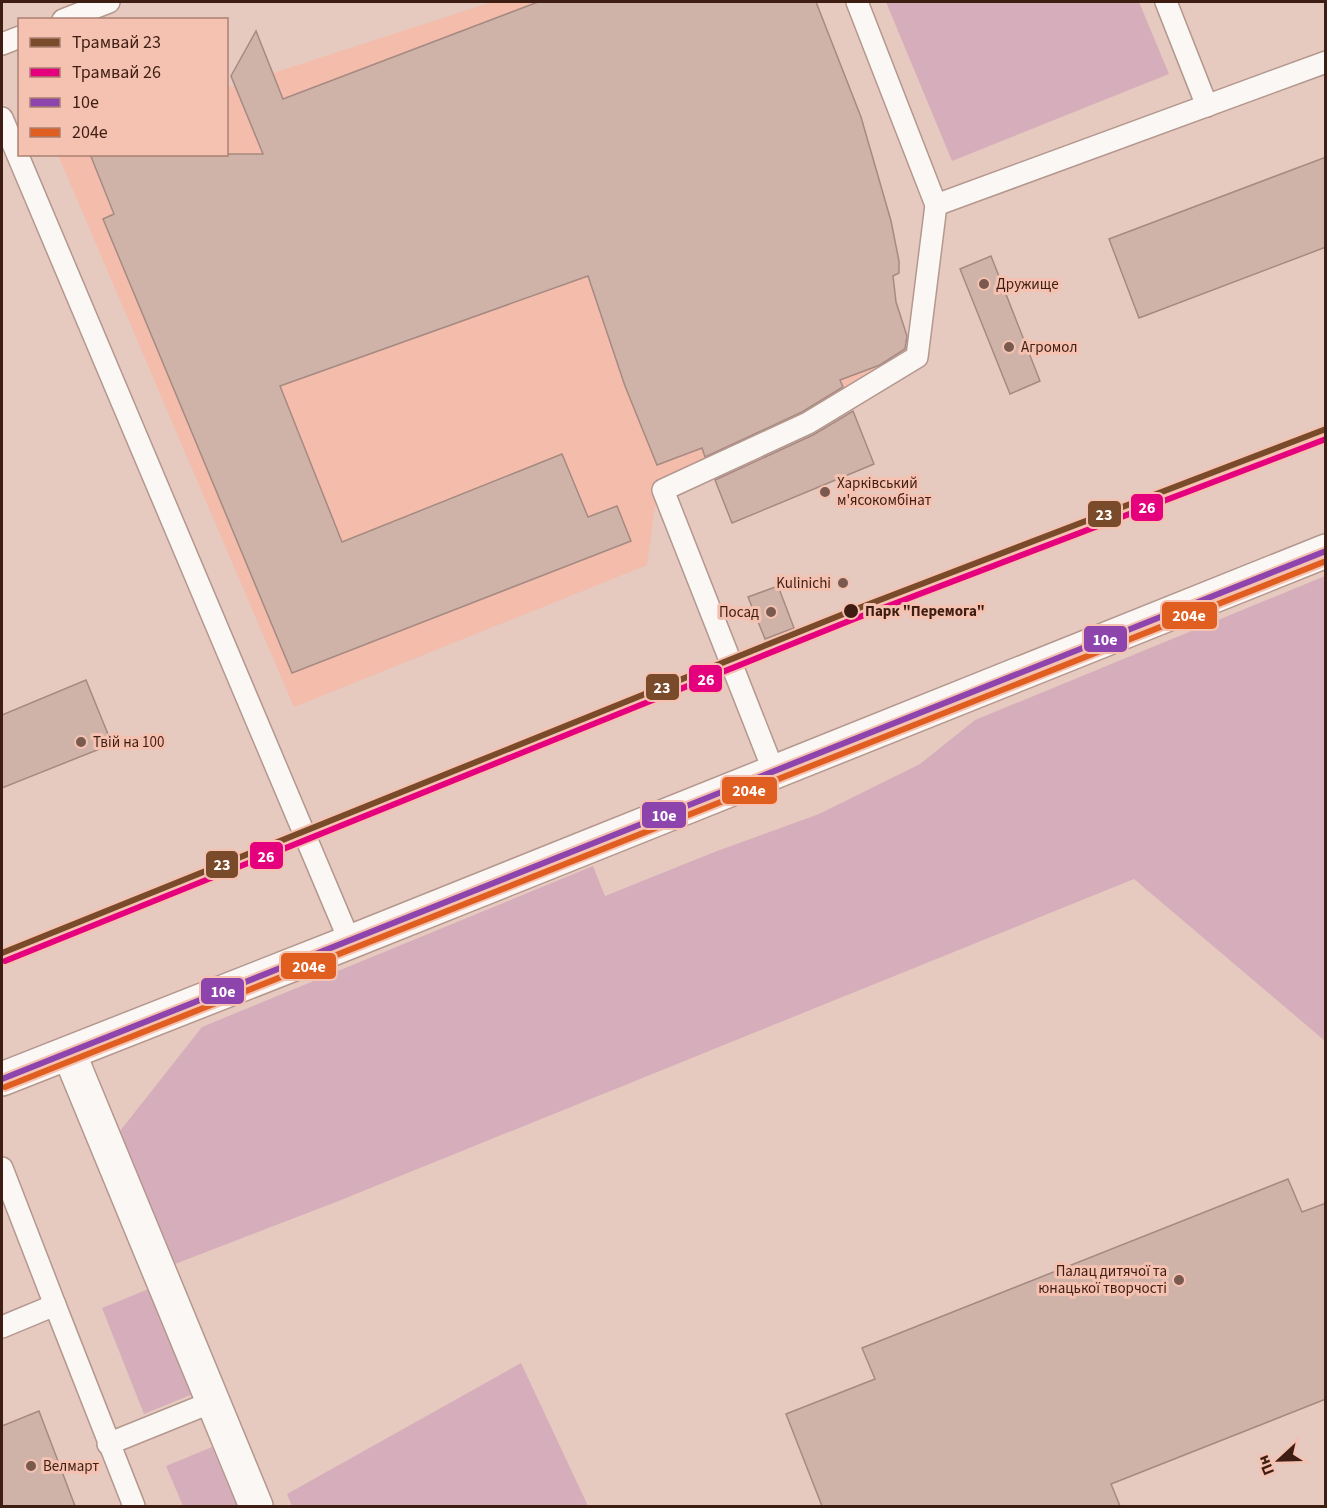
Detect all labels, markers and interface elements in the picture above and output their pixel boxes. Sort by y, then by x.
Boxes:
legend [18,18,228,156]
text: Трамвай 23 [72,30,161,55]
text: Трамвай 26 [72,60,161,85]
text: 10е [72,90,99,115]
text: 204е [72,120,108,145]
place label: Дружище [996,274,1059,295]
marker: Дружище [977,277,991,291]
place label: Агромол [1021,337,1077,358]
marker: Агромол [1002,340,1016,354]
place label: Харківський м'ясокомбінат [837,473,932,511]
marker: Харківський м'ясокомбінат [818,485,832,499]
line badge: 26 [1130,493,1164,522]
text: 26 [1139,497,1155,519]
line badge: 23 [1087,500,1122,528]
text: 23 [1096,504,1112,526]
place label: Kulinichi [776,573,831,594]
marker: Kulinichi [836,576,850,590]
place label: Парк "Перемога" [865,601,985,622]
line badge: 204е [1161,601,1218,630]
place label: Посад [719,602,759,623]
marker: Парк "Перемога" [842,602,860,620]
marker: Посад [764,605,778,619]
text: 204е [1172,605,1206,627]
line badge: 10е [1083,625,1128,653]
text: 10е [1092,629,1118,651]
line badge: 26 [688,664,723,693]
text: 26 [698,669,714,691]
line badge: 23 [645,673,680,701]
text: 23 [654,677,670,699]
place label: Твій на 100 [93,732,165,753]
marker: Твій на 100 [74,735,88,749]
line badge: 204е [721,776,778,805]
text: 204е [732,780,766,802]
line badge: 10е [641,801,687,829]
text: 10е [651,805,677,827]
line badge: 26 [249,841,284,870]
text: 26 [258,846,274,868]
line badge: 23 [205,850,239,879]
text: 23 [214,854,230,876]
line badge: 204е [280,952,337,980]
text: 204е [292,956,326,978]
line badge: 10е [200,977,245,1005]
text: 10е [210,981,236,1003]
place label: Палац дитячої та юнацької творчості [1038,1261,1167,1299]
marker: Палац дитячої та юнацької творчості [1172,1273,1186,1287]
north arrow [1249,1430,1309,1490]
text: Пн [1252,1452,1280,1479]
place label: Велмарт [43,1456,99,1477]
marker: Велмарт [24,1459,38,1473]

